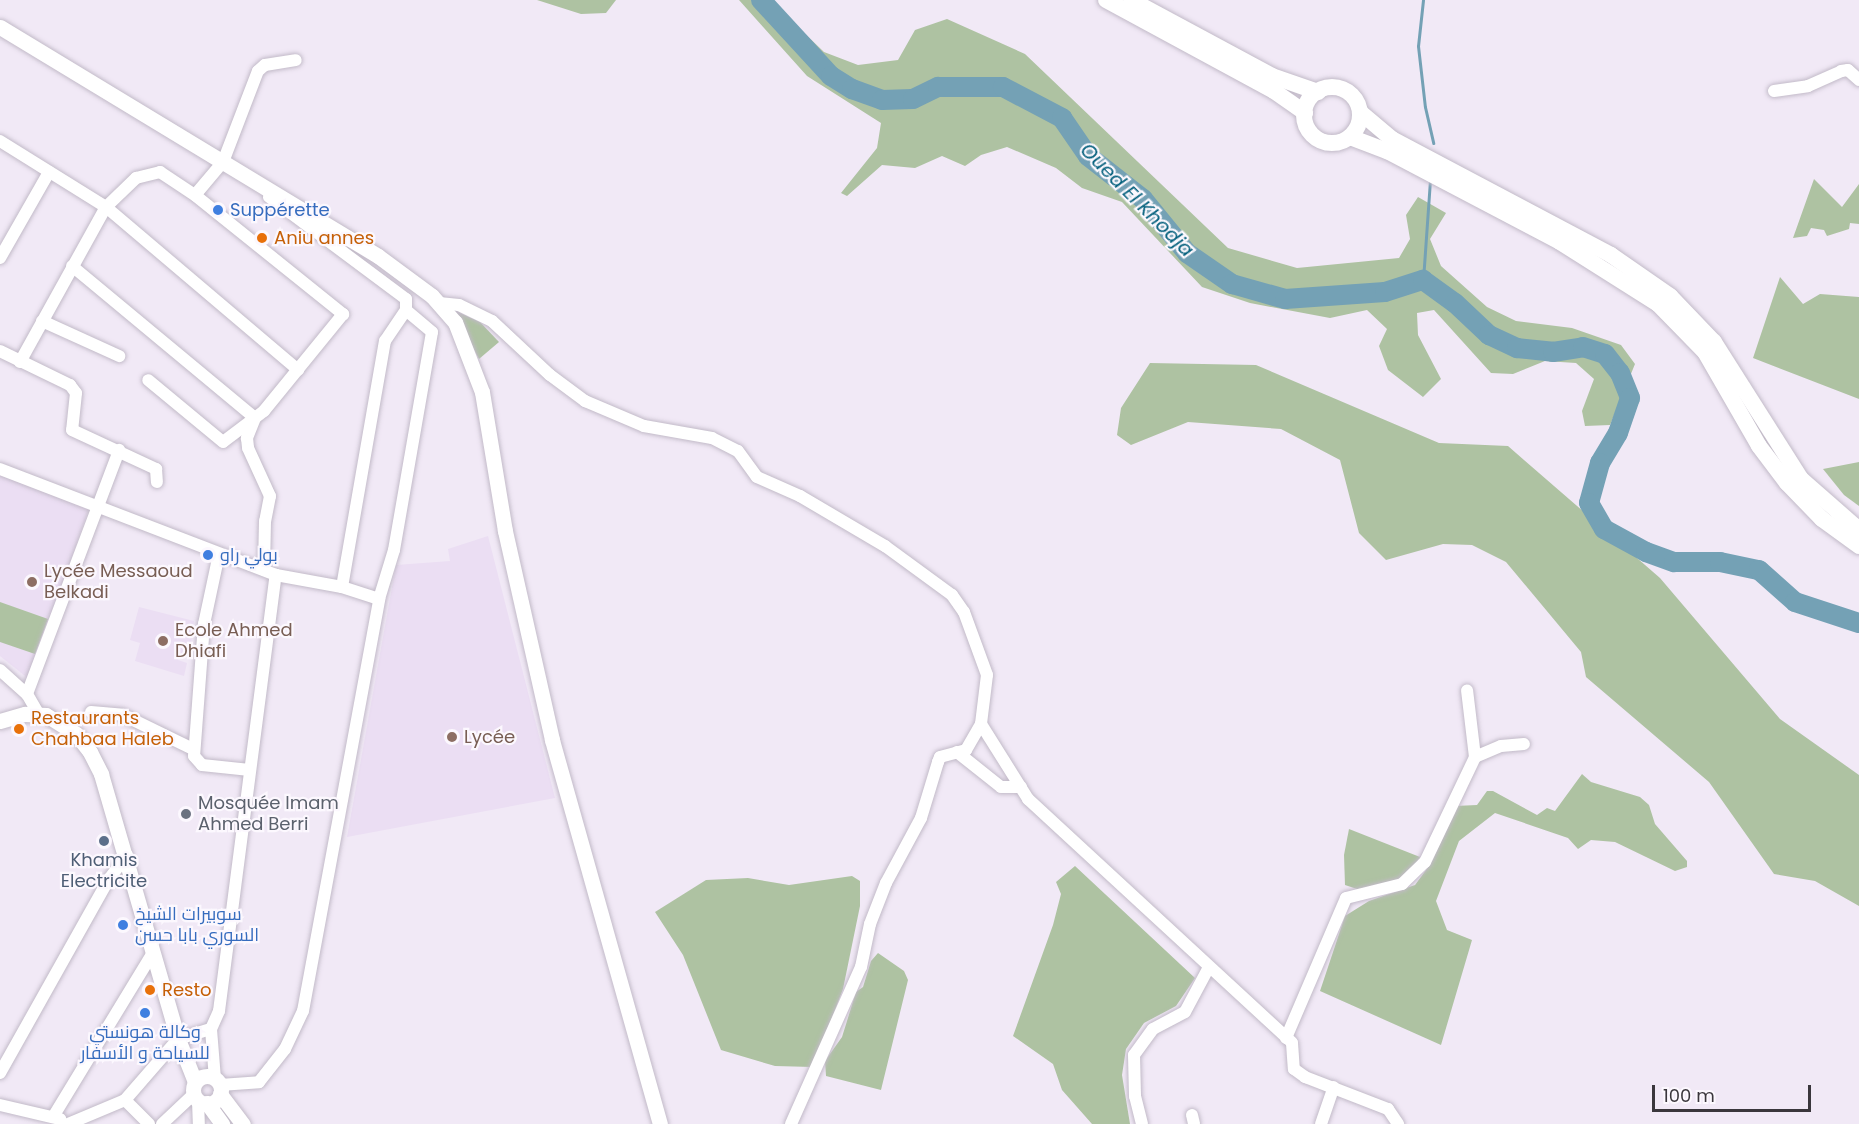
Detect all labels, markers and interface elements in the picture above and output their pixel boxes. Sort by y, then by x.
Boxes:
water label: Oued El Khodja [1075,138,1199,262]
place label: Suppérette [230,199,330,221]
marker: Suppérette [211,203,225,217]
place label: Aniu annes [274,227,374,249]
marker: Aniu annes [255,231,269,245]
place label: بولي راو [220,544,278,566]
marker: بولي راو [201,548,215,562]
place label: Lycée Messaoud Belkadi [44,561,193,604]
marker: Lycée Messaoud Belkadi [25,575,39,589]
place label: Ecole Ahmed Dhiafi [175,620,293,662]
marker: Ecole Ahmed Dhiafi [156,634,170,648]
place label: Restaurants Chahbaa Haleb [31,708,174,750]
marker: Restaurants Chahbaa Haleb [12,722,26,736]
place label: Lycée [464,726,515,748]
marker: Lycée [445,730,459,744]
place label: Mosquée Imam Ahmed Berri [198,793,339,836]
marker: Mosquée Imam Ahmed Berri [179,807,193,821]
marker: Khamis Electricite [97,834,111,848]
place label: Khamis Electricite [61,850,147,892]
place label: سوبيرات الشيخ السوري بابا حسن [135,904,259,946]
marker: سوبيرات الشيخ السوري بابا حسن [116,918,130,932]
place label: Resto [162,979,212,1001]
marker: Resto [143,983,157,997]
marker: وكالة هونستي للسياحة و الأسفار [138,1006,152,1020]
place label: وكالة هونستي للسياحة و الأسفار [80,1022,210,1064]
scale bar [1655,1073,1814,1111]
text: 100 m [1663,1083,1715,1108]

